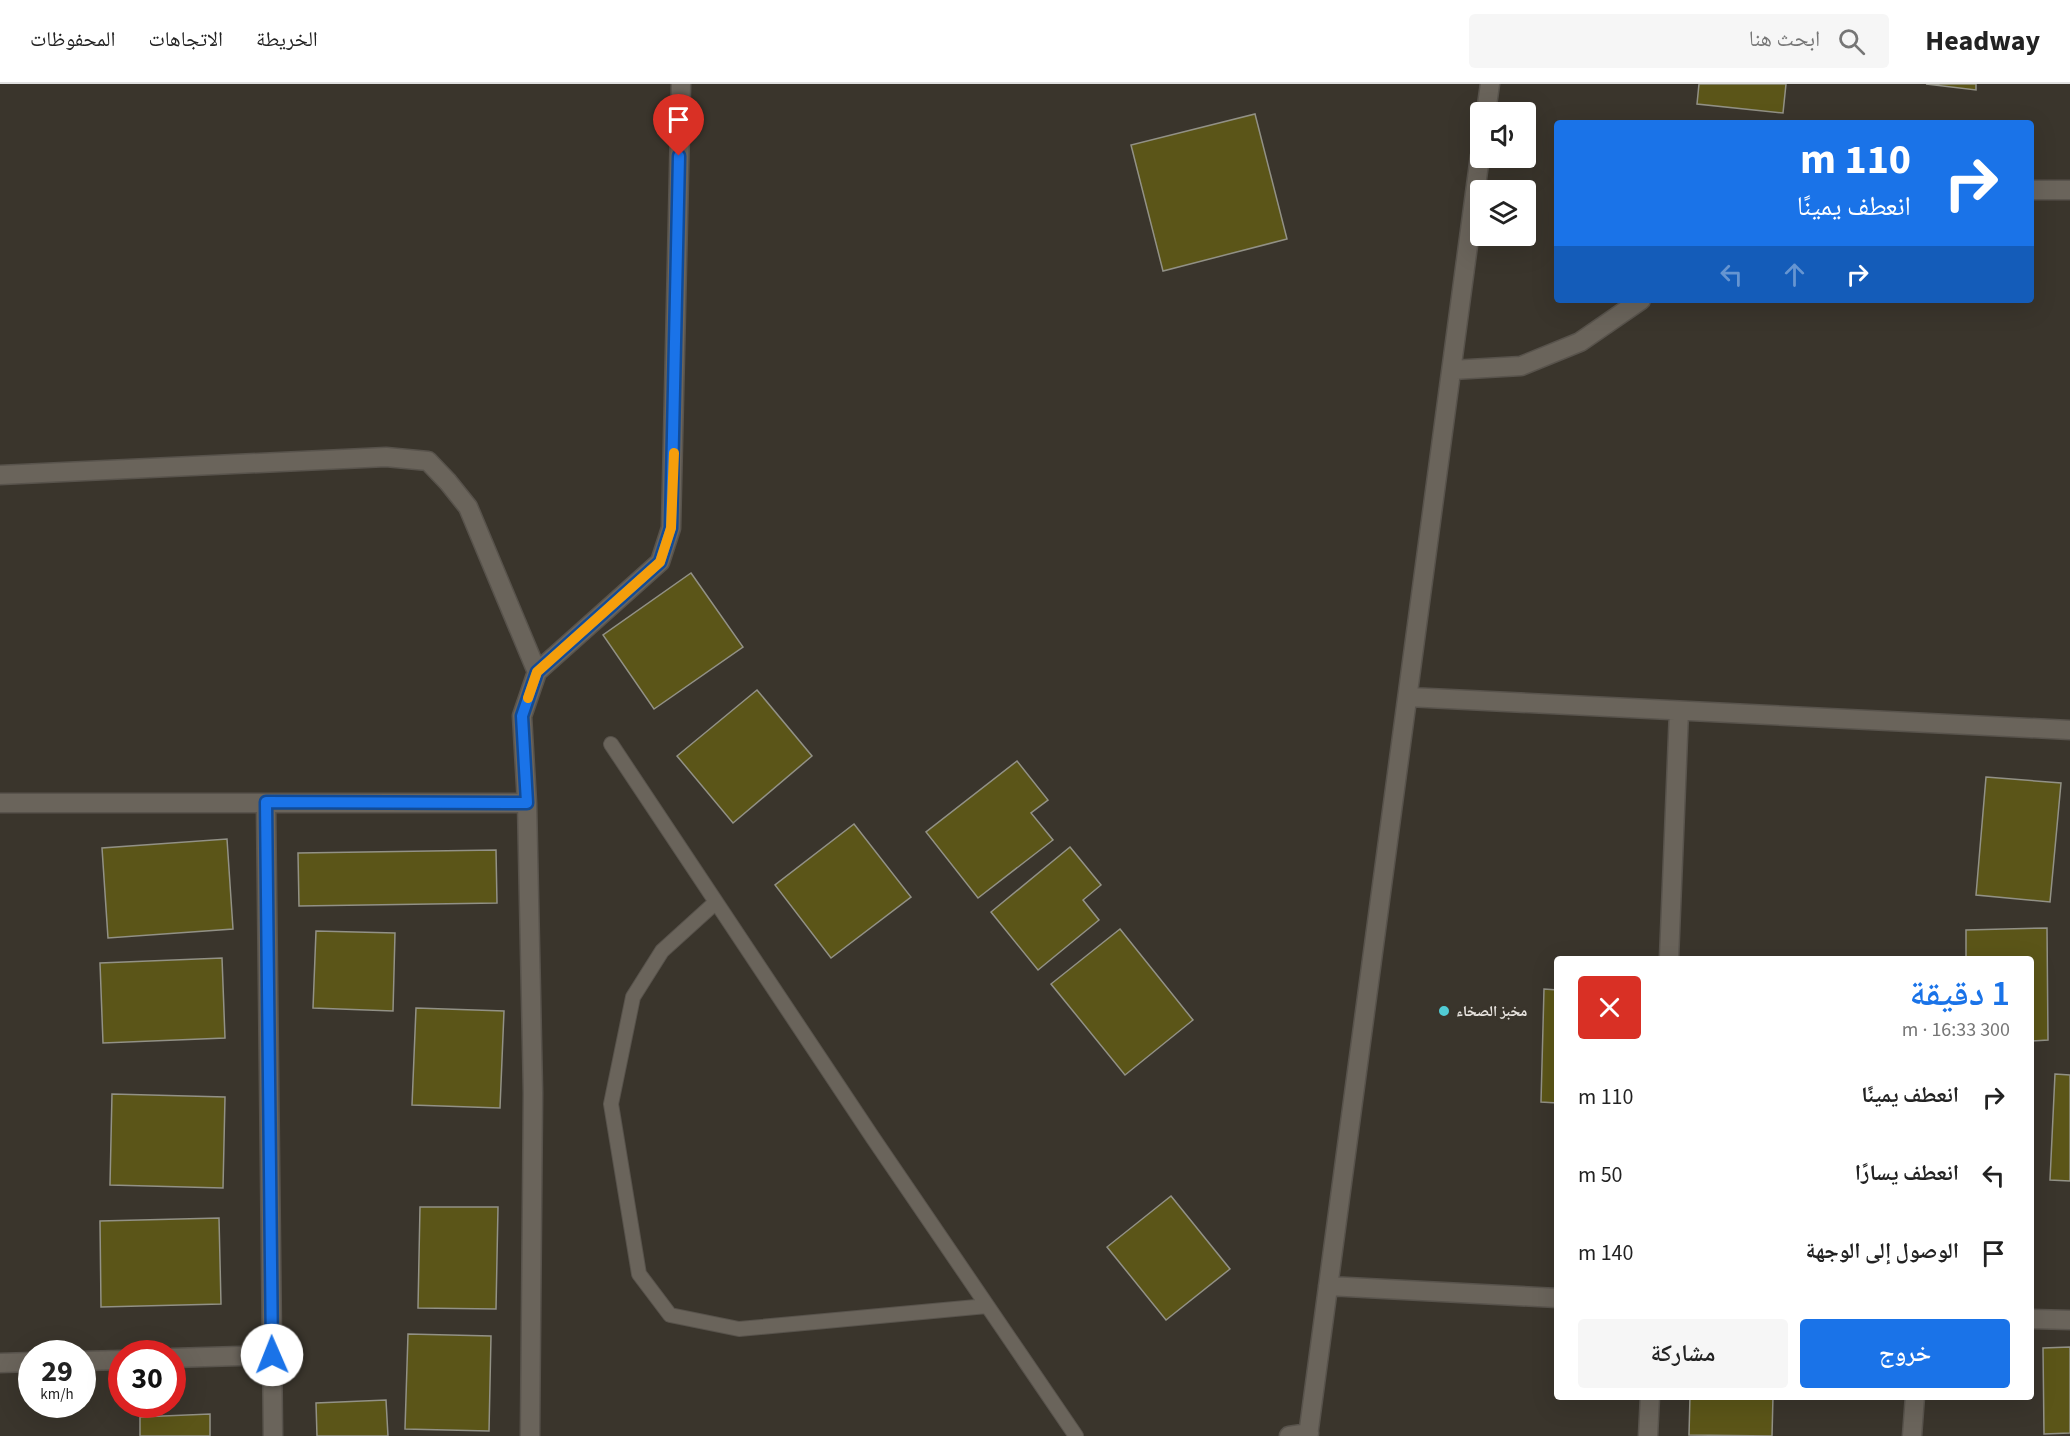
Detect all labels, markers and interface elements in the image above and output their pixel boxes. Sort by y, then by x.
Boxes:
search box [1469,14,1889,68]
text: Headway [1925,21,2040,61]
text: ابحث هنا [1749,23,1820,55]
text: المحفوظات [30,24,115,54]
text: الاتجاهات [148,24,223,54]
text: الخريطة [256,24,318,54]
icon: search [1835,25,1868,58]
pin [653,94,704,156]
map controls [1470,102,1536,246]
button: sound [1470,102,1536,168]
icon: arrive [662,103,695,136]
text: 110 m [1800,130,1911,190]
icon: right [1932,144,2010,222]
button: layers [1470,180,1536,246]
text: انعطف يمينًا [1797,187,1911,226]
icon: left [1715,258,1748,291]
icon: ahead [1778,258,1811,291]
icon: right [1841,258,1874,291]
text: 1 دقيقة [1910,968,2010,1019]
button: close [1578,976,1641,1039]
place label: مخبز الصخاء [1456,1001,1527,1022]
marker: مخبز الصخاء [1437,1004,1451,1018]
text: 300 m · 16:33 [1902,1016,2010,1044]
text: انعطف يمينًا [1861,1079,1959,1111]
text: 110 m [1578,1081,1633,1113]
icon: right [1977,1081,2010,1114]
text: انعطف يسارًا [1855,1157,1959,1189]
text: 50 m [1578,1159,1623,1191]
icon: left [1977,1159,2010,1192]
text: الوصول إلى الوجهة [1806,1235,1959,1267]
text: 140 m [1578,1237,1633,1269]
icon: arrive [1977,1237,2010,1270]
button: مشاركة [1578,1319,1788,1388]
button: خروج [1800,1319,2010,1388]
position arrow [240,1323,304,1387]
speed limit sign: 30 [108,1340,186,1418]
text: 29 [41,1350,73,1393]
text: km/h [40,1384,74,1405]

